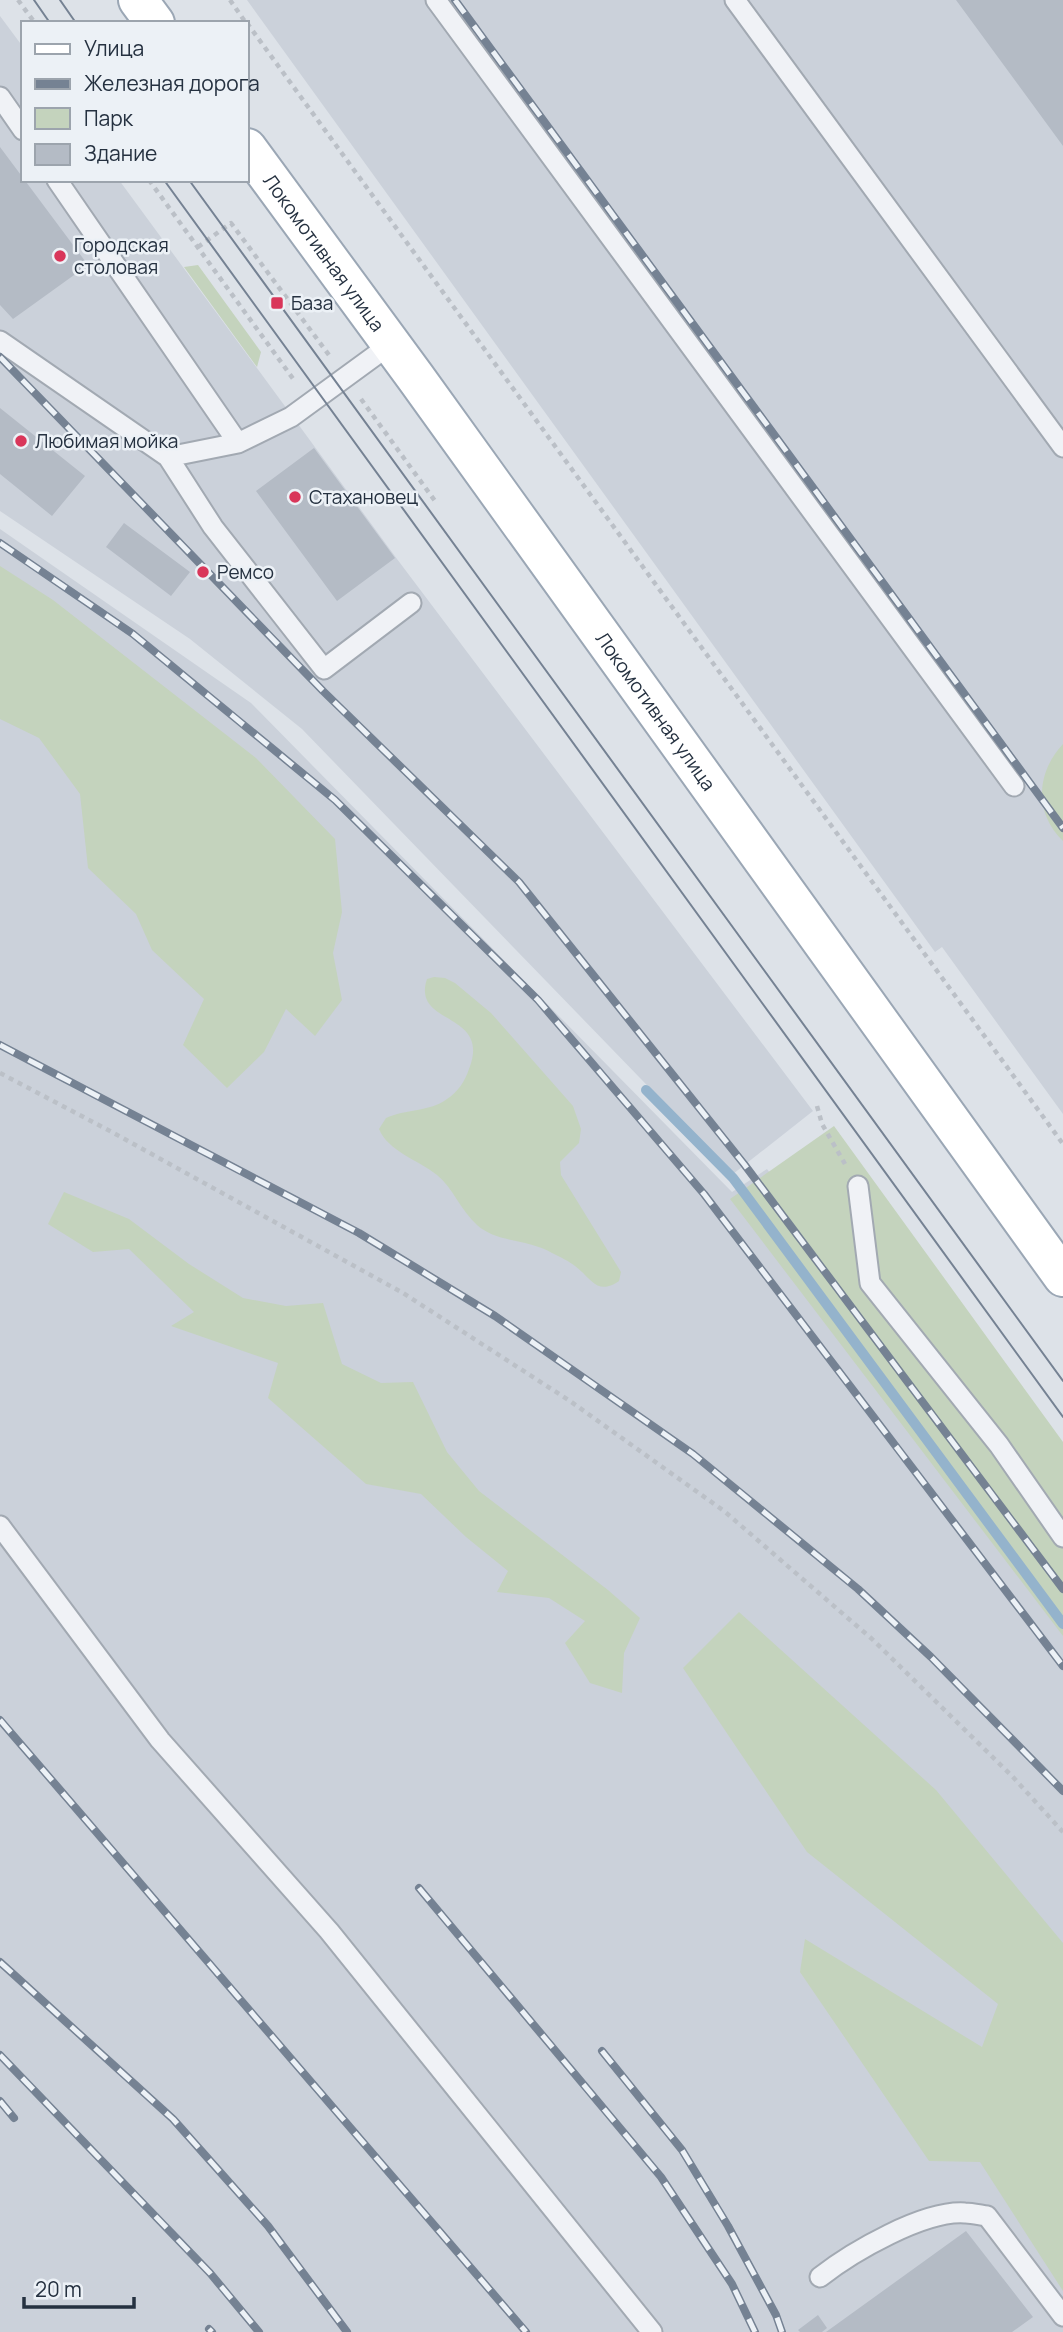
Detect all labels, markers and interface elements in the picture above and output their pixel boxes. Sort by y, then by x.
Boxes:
legend [21,21,248,182]
text: Улица [84,34,144,62]
text: Железная дорога [84,69,260,97]
text: Парк [84,104,134,132]
text: Здание [84,139,157,167]
street label: Локомотивная улица [257,169,391,337]
place label: Городская столовая [74,232,169,280]
marker: Городская столовая [52,248,68,264]
place label: База [291,290,333,316]
marker: База [269,295,285,311]
place label: Любимая мойка [35,428,178,454]
marker: Любимая мойка [13,433,29,449]
place label: Стахановец [309,484,418,510]
marker: Стахановец [287,489,303,505]
place label: Ремсо [217,559,274,585]
marker: Ремсо [195,564,211,580]
street label: Локомотивная улица [590,627,722,796]
scale bar [24,2266,135,2310]
text: 20 m [35,2275,82,2303]

